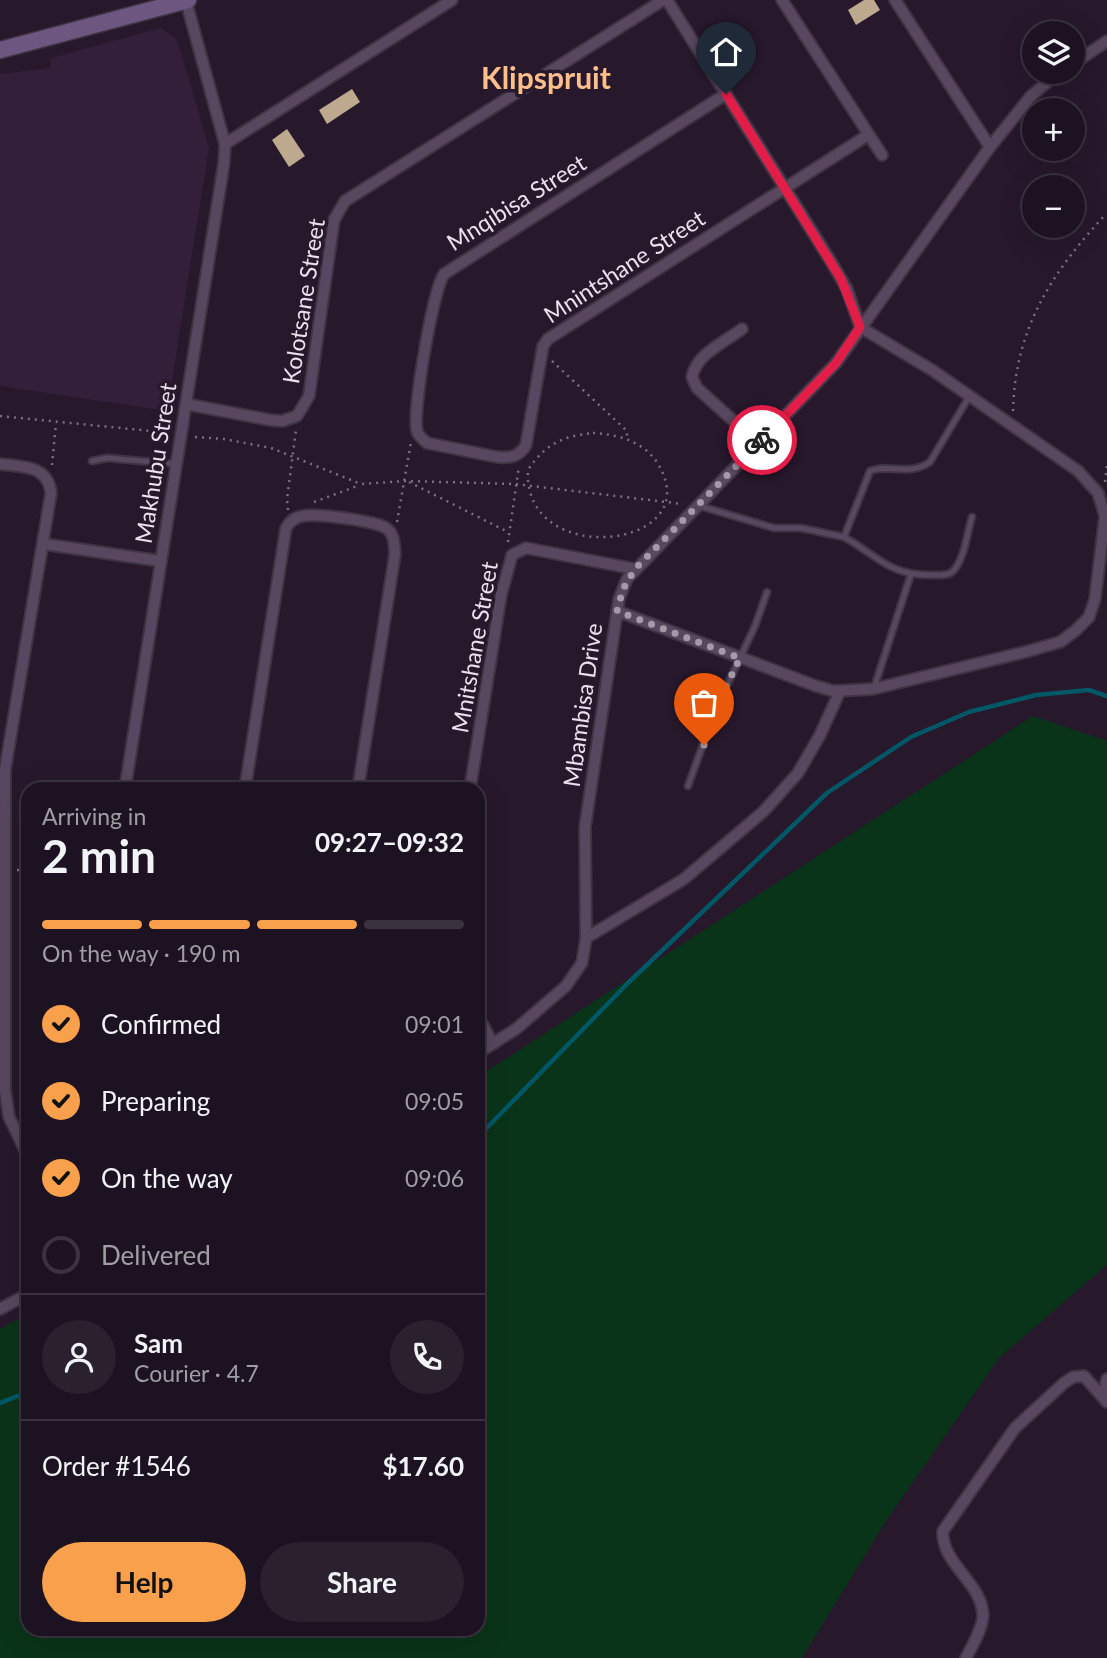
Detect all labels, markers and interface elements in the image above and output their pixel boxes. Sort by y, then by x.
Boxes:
map controls [1022,21,1085,238]
button: layers [1022,21,1085,84]
pin [696,22,756,94]
icon: home [707,33,745,71]
district label: Klipspruit [481,59,611,95]
button: + [1022,98,1085,161]
street label: Mnqibisa Street [441,148,591,256]
button: − [1022,175,1085,238]
street label: Mnintshane Street [538,203,710,328]
street label: Kolotsane Street [276,216,330,386]
street label: Makhubu Street [129,380,182,545]
courier [727,405,797,475]
icon: bike [743,421,781,459]
street label: Mnitshane Street [445,558,503,735]
street label: Mbambisa Drive [557,621,607,789]
pin [674,673,734,745]
icon: bag [685,684,723,722]
text: Arriving in [42,802,146,830]
text: 09:27–09:32 [315,826,464,858]
text: 2 min [42,828,156,883]
text: On the way · 190 m [42,939,241,967]
icon: check [42,1005,80,1043]
text: Confirmed [101,1008,221,1040]
text: 09:01 [405,1010,464,1038]
icon: check [42,1082,80,1120]
text: Preparing [101,1085,210,1117]
text: 09:05 [405,1087,464,1115]
icon: check [42,1159,80,1197]
text: On the way [101,1162,233,1194]
text: 09:06 [405,1164,464,1192]
text: Delivered [101,1239,211,1271]
button: person [42,1320,116,1394]
button: phone [390,1320,464,1394]
text: Sam [134,1327,183,1359]
text: Courier · 4.7 [134,1359,259,1387]
text: Order #1546 [42,1450,191,1482]
text: $17.60 [382,1450,464,1482]
button: Help [42,1542,246,1622]
button: Share [260,1542,464,1622]

